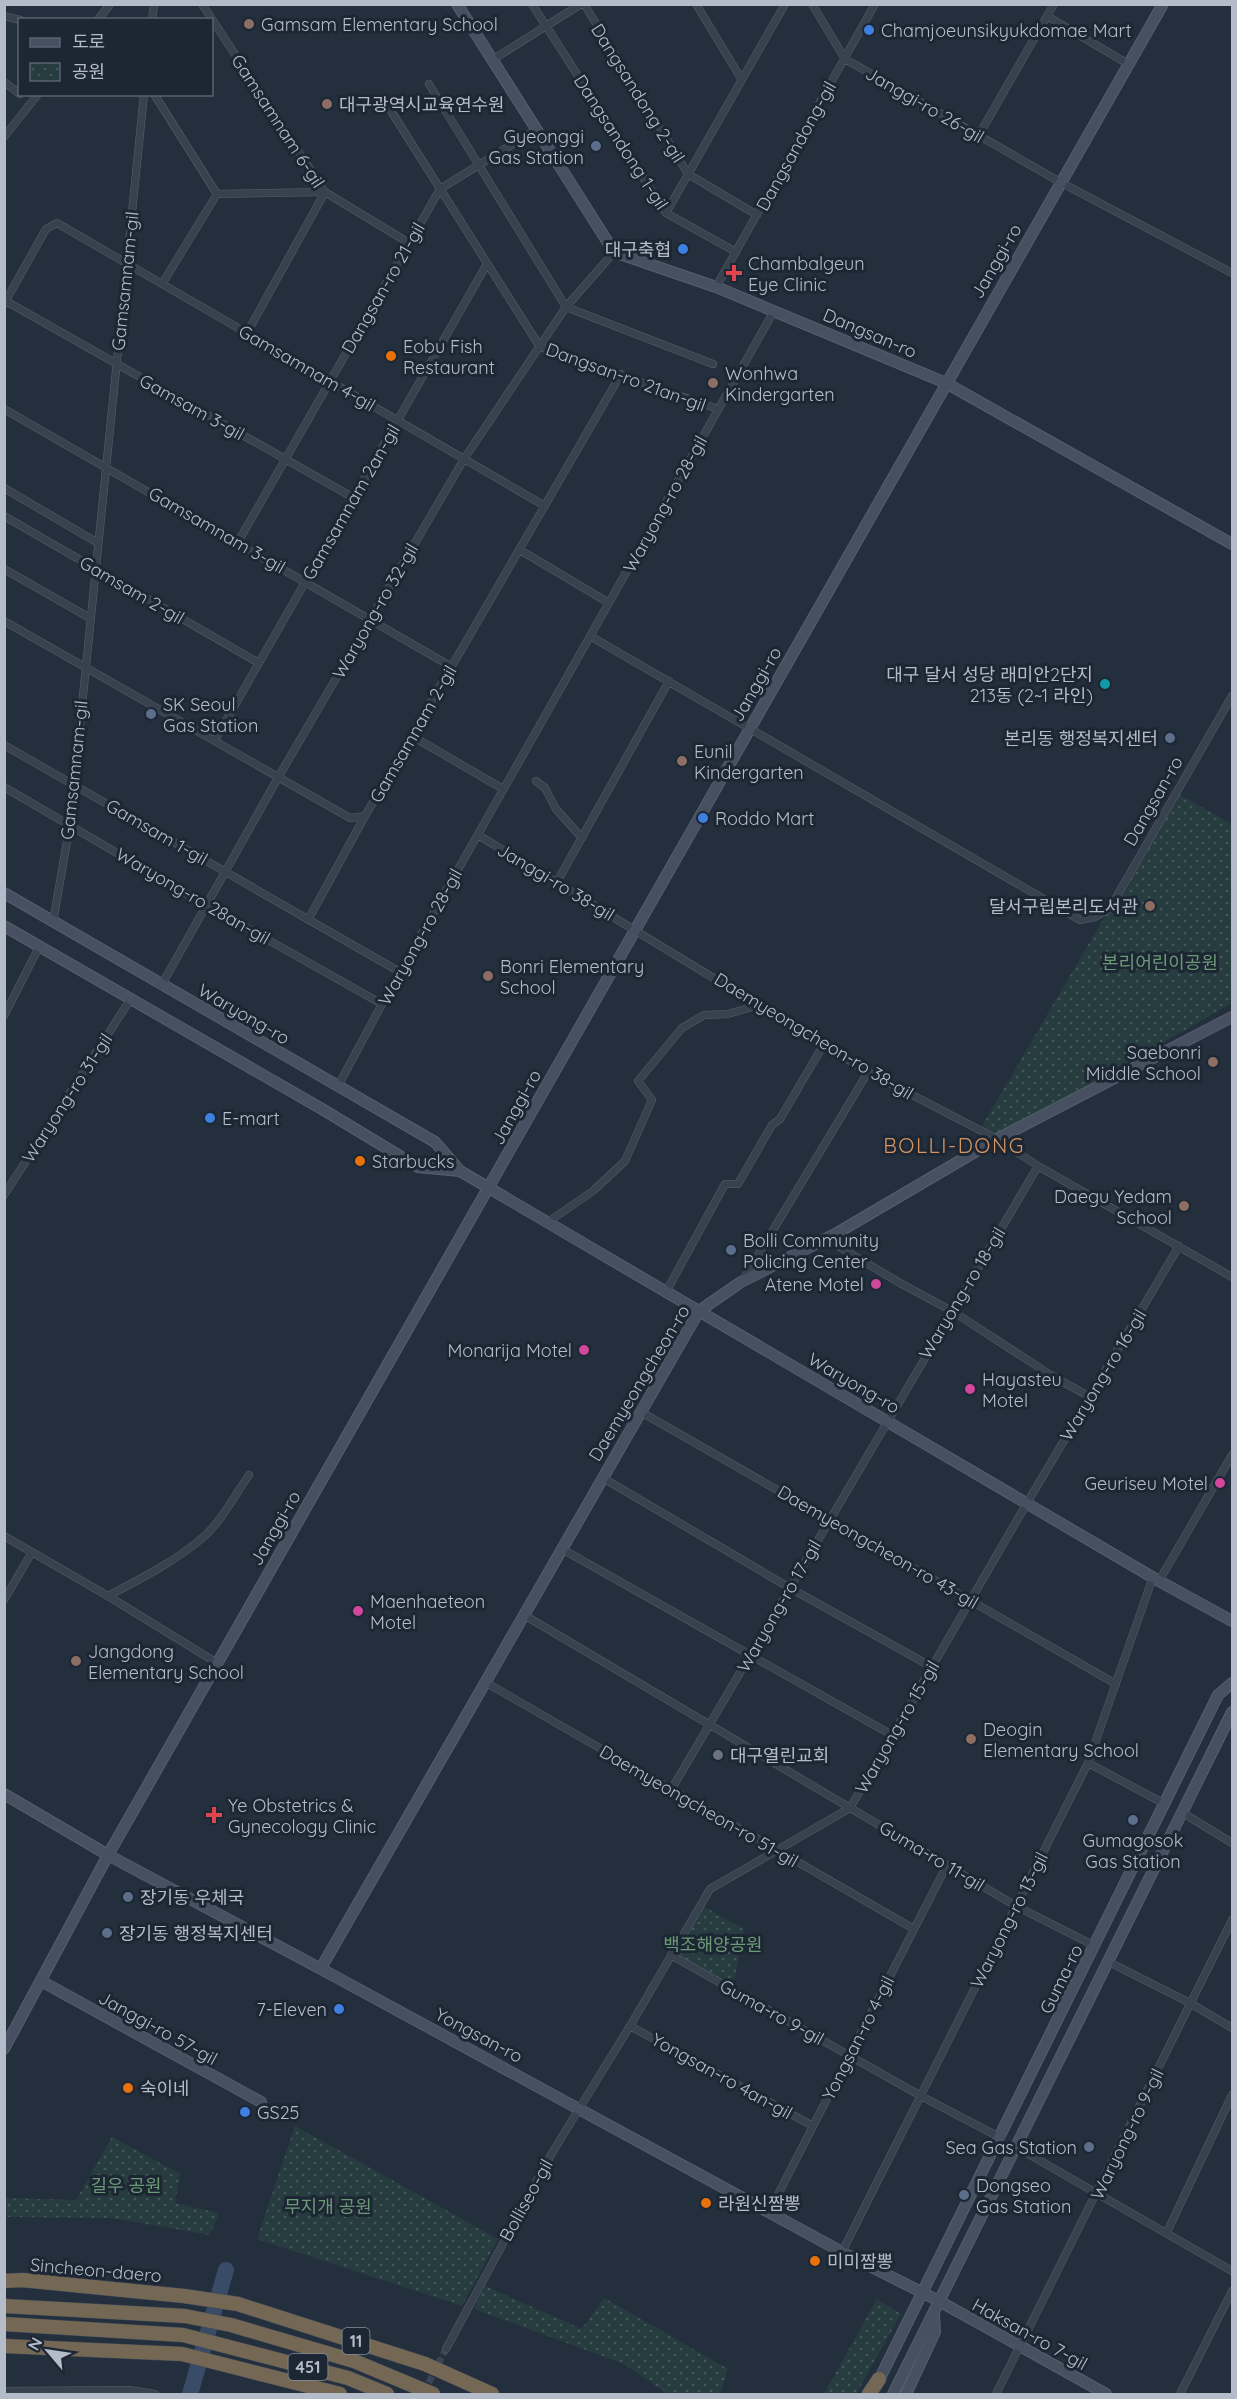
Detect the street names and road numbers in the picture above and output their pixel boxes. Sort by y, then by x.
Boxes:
street label: Dangsandong 2-gil [586,19,690,167]
street label: Gamsamnam 6-gil [226,50,330,192]
street label: Janggi-ro 26-gil [862,62,988,148]
street label: Dangsandong 1-gil [569,70,673,214]
street label: Dangsandong-gil [751,77,841,215]
street label: Gamsamnam-gil [106,210,144,352]
street label: Dangsan-ro 21-gil [336,218,430,358]
street label: Janggi-ro [965,220,1027,302]
street label: Dangsan-ro [820,303,920,363]
street label: Gamsamnam 4-gil [234,319,380,417]
street label: Dangsan-ro 21an-gil [543,337,709,417]
street label: Gamsam 3-gil [135,369,249,445]
street label: Gamsamnam 2an-gil [297,420,405,584]
street label: Waryong-ro 28-gil [618,432,712,576]
street label: Gamsamnam 3-gil [144,481,290,579]
street label: Waryong-ro 32-gil [327,539,423,683]
street label: Gamsam 2-gil [76,551,188,629]
street label: Janggi-ro [725,643,787,725]
street label: Gamsamnam 2-gil [364,661,462,807]
street label: Gamsamnam-gil [55,699,93,841]
street label: Dangsan-ro [1118,752,1188,850]
street label: Gamsam 1-gil [102,794,212,870]
street label: Janggi-ro 38-gil [493,838,619,926]
street label: Waryong-ro 28an-gil [112,842,274,950]
street label: Waryong-ro 28-gil [373,865,467,1009]
street label: Daemyeongcheon-ro 38-gil [710,967,918,1105]
street label: Waryong-ro [194,979,294,1049]
street label: Waryong-ro 31-gil [17,1029,117,1167]
street label: Janggi-ro [486,1065,546,1149]
street label: Waryong-ro 18-gil [914,1223,1010,1363]
street label: Daemyeongcheon-ro [583,1301,695,1465]
street label: Waryong-ro 16-gil [1055,1305,1151,1445]
street label: Waryong-ro [804,1348,904,1418]
street label: Daemyeongcheon-ro 43-gil [773,1480,983,1614]
street label: Janggi-ro [244,1487,306,1569]
street label: Waryong-ro 17-gil [732,1536,826,1676]
street label: Waryong-ro 15-gil [850,1656,944,1798]
street label: Daemyeongcheon-ro 51-gil [595,1740,803,1872]
street label: Guma-ro 11-gil [875,1816,989,1896]
street label: Waryong-ro 13-gil [965,1848,1053,1992]
street label: Guma-ro [1034,1940,1088,2018]
street label: Yongsan-ro 4-gil [817,1972,899,2104]
street label: Guma-ro 9-gil [716,1974,828,2050]
street label: Janggi-ro 57-gil [94,1986,222,2070]
street label: Yongsan-ro [431,2002,527,2068]
street label: Yongsan-ro 4an-gil [647,2028,797,2124]
street label: Waryong-ro 9-gil [1085,2065,1169,2203]
street label: Bolliseo-gil [494,2155,558,2245]
street label: Sincheon-daero [29,2253,163,2287]
street label: Haksan-ro 7-gil [968,2293,1092,2375]
road number: 11 [342,2328,370,2354]
road number: 451 [288,2354,328,2380]

